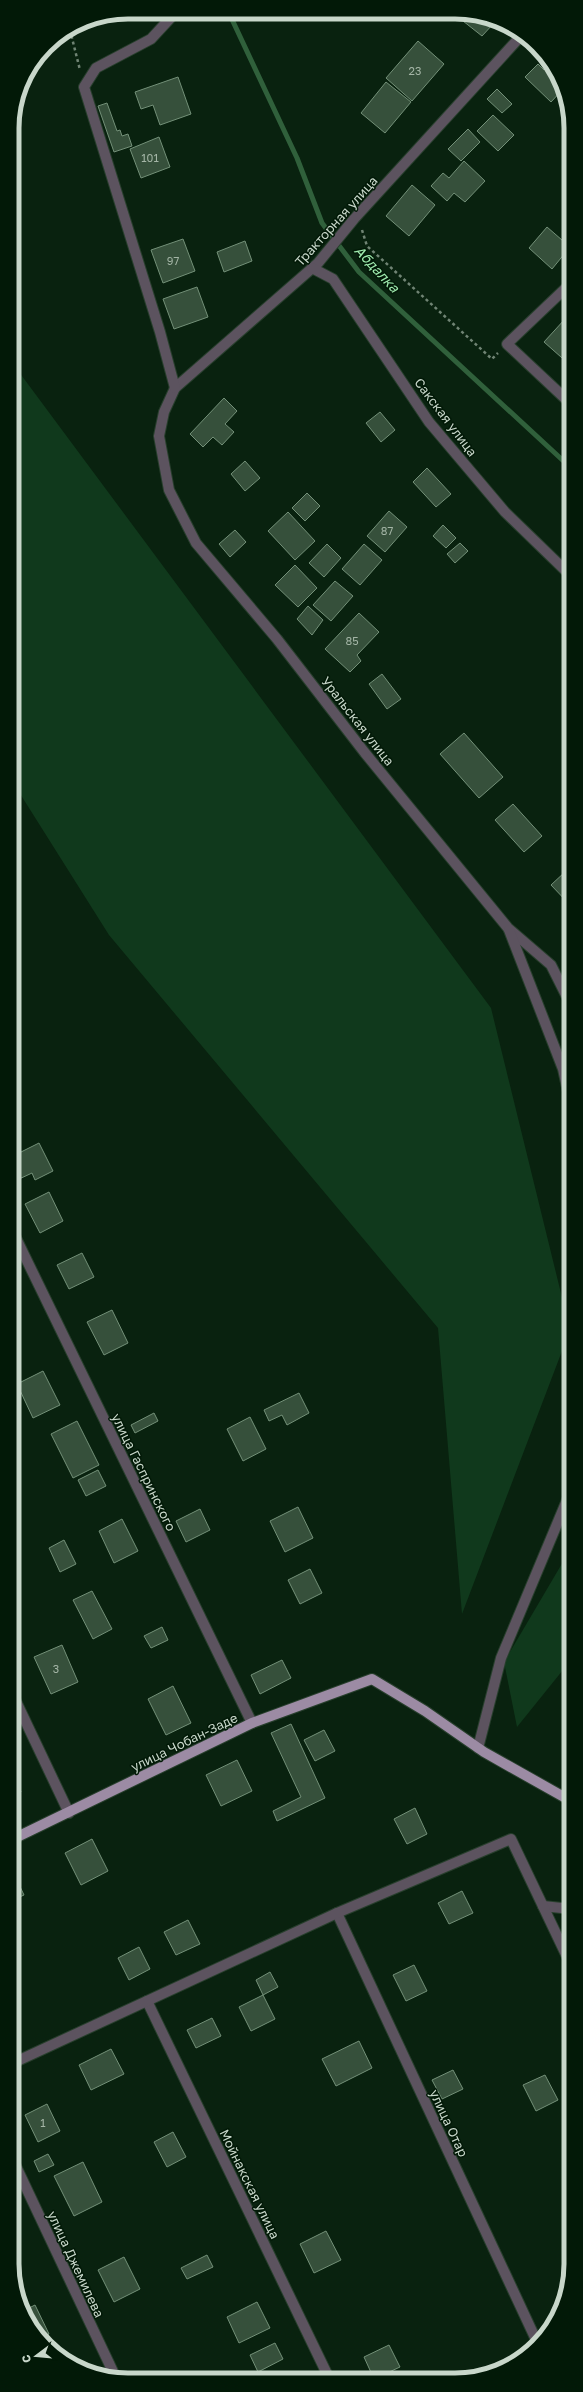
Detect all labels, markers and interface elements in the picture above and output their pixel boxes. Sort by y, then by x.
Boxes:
house number: 23 [409,64,421,77]
house number: 101 [141,151,159,164]
street label: Тракторная улица [291,173,381,269]
water label: Абдалка [351,242,404,296]
house number: 97 [167,254,179,267]
street label: Сакская улица [411,375,481,459]
house number: 87 [381,524,393,537]
house number: 85 [345,634,359,647]
street label: Уральская улица [318,673,398,769]
street label: улица Гаспринского [109,1410,180,1534]
house number: 3 [53,1662,59,1675]
street label: улица Чобан-Заде [128,1709,240,1775]
street label: улица Отар [426,2087,472,2159]
house number: 1 [40,2116,46,2129]
street label: Мойнакская улица [217,2127,283,2241]
street label: улица Джемилева [44,2208,108,2320]
north arrow [16,2336,56,2376]
text: С [19,2353,33,2364]

